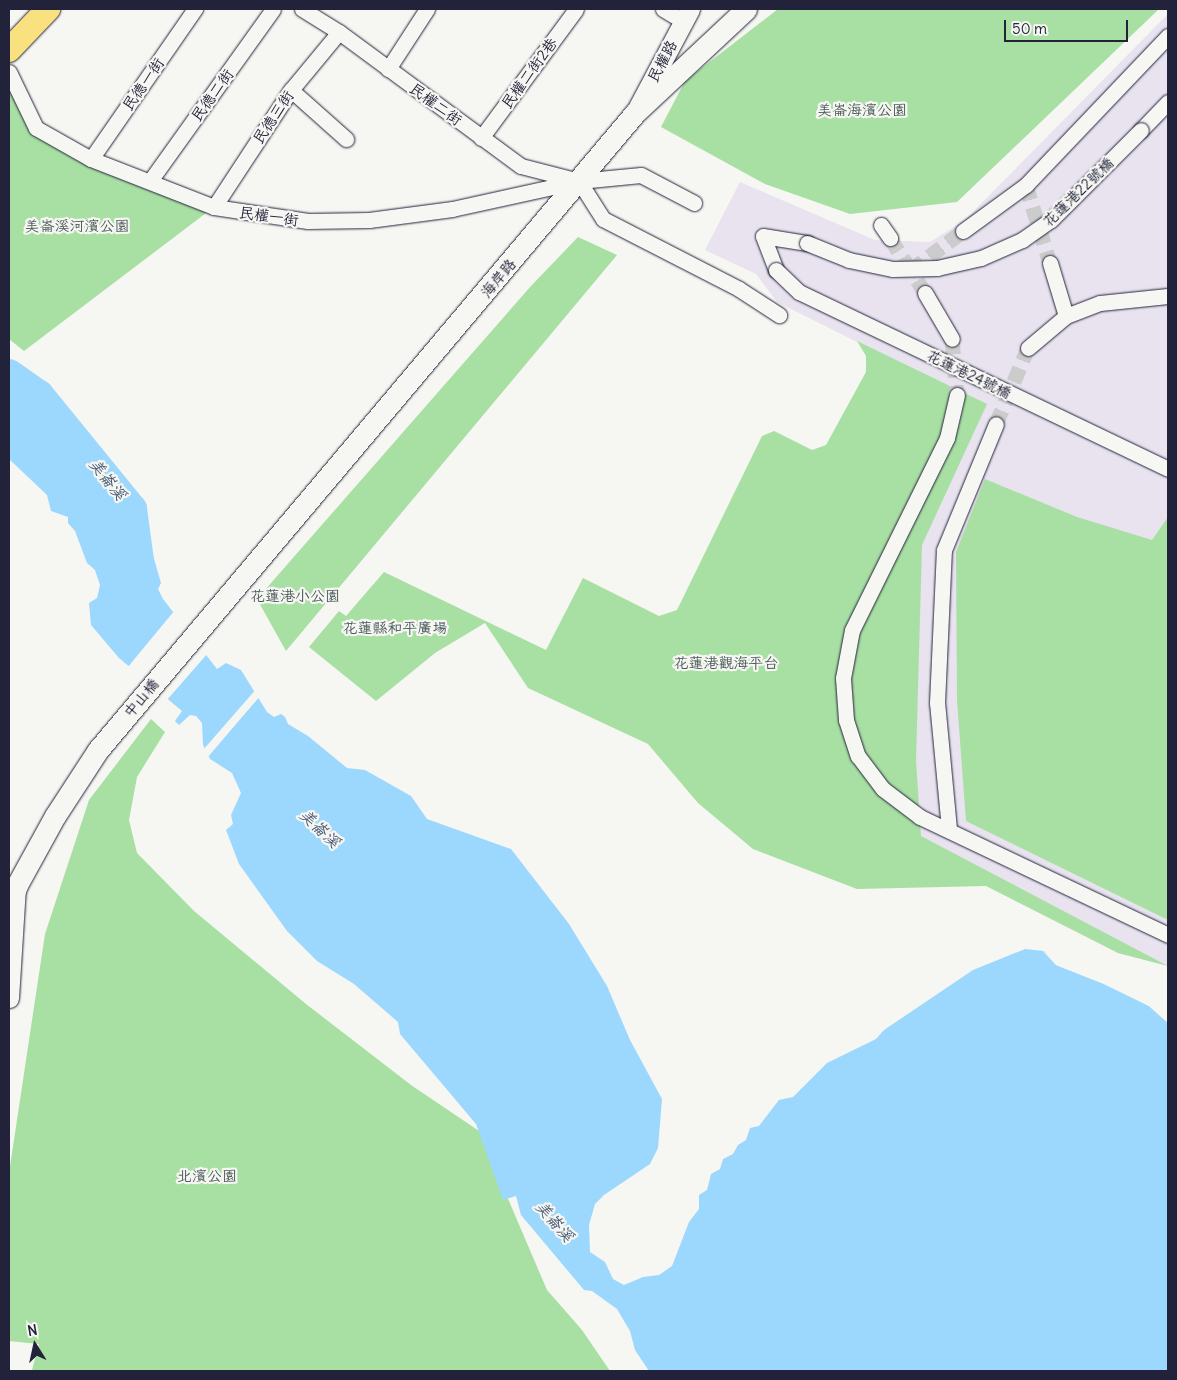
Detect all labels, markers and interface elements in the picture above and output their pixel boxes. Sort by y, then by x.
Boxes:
scale bar [1007,10,1131,42]
text: 50 m [1012,19,1047,38]
street label: 民權二街2巷 [497,34,561,112]
street label: 民權路 [643,37,681,85]
street label: 民德一街 [118,54,168,114]
street label: 民德二街 [187,65,237,125]
street label: 民權二街 [406,79,466,129]
street label: 民德三街 [249,87,297,147]
park label: 美崙海濱公園 [817,101,907,119]
street label: 花蓮港22號橋 [1039,154,1117,230]
street label: 民權一街 [238,203,300,229]
park label: 美崙溪河濱公園 [25,217,129,235]
street label: 海岸路 [477,255,519,301]
street label: 花蓮港24號橋 [924,346,1014,402]
water label: 美崙溪 [85,454,131,504]
park label: 花蓮港小公園 [250,587,340,605]
park label: 花蓮縣和平廣場 [343,619,447,637]
park label: 花蓮港觀海平台 [674,654,778,672]
street label: 中山橋 [120,675,162,721]
water label: 美崙溪 [296,805,344,851]
park label: 北濱公園 [177,1167,237,1185]
water label: 美崙溪 [532,1197,578,1245]
north arrow [10,1320,60,1370]
text: N [26,1321,39,1340]

